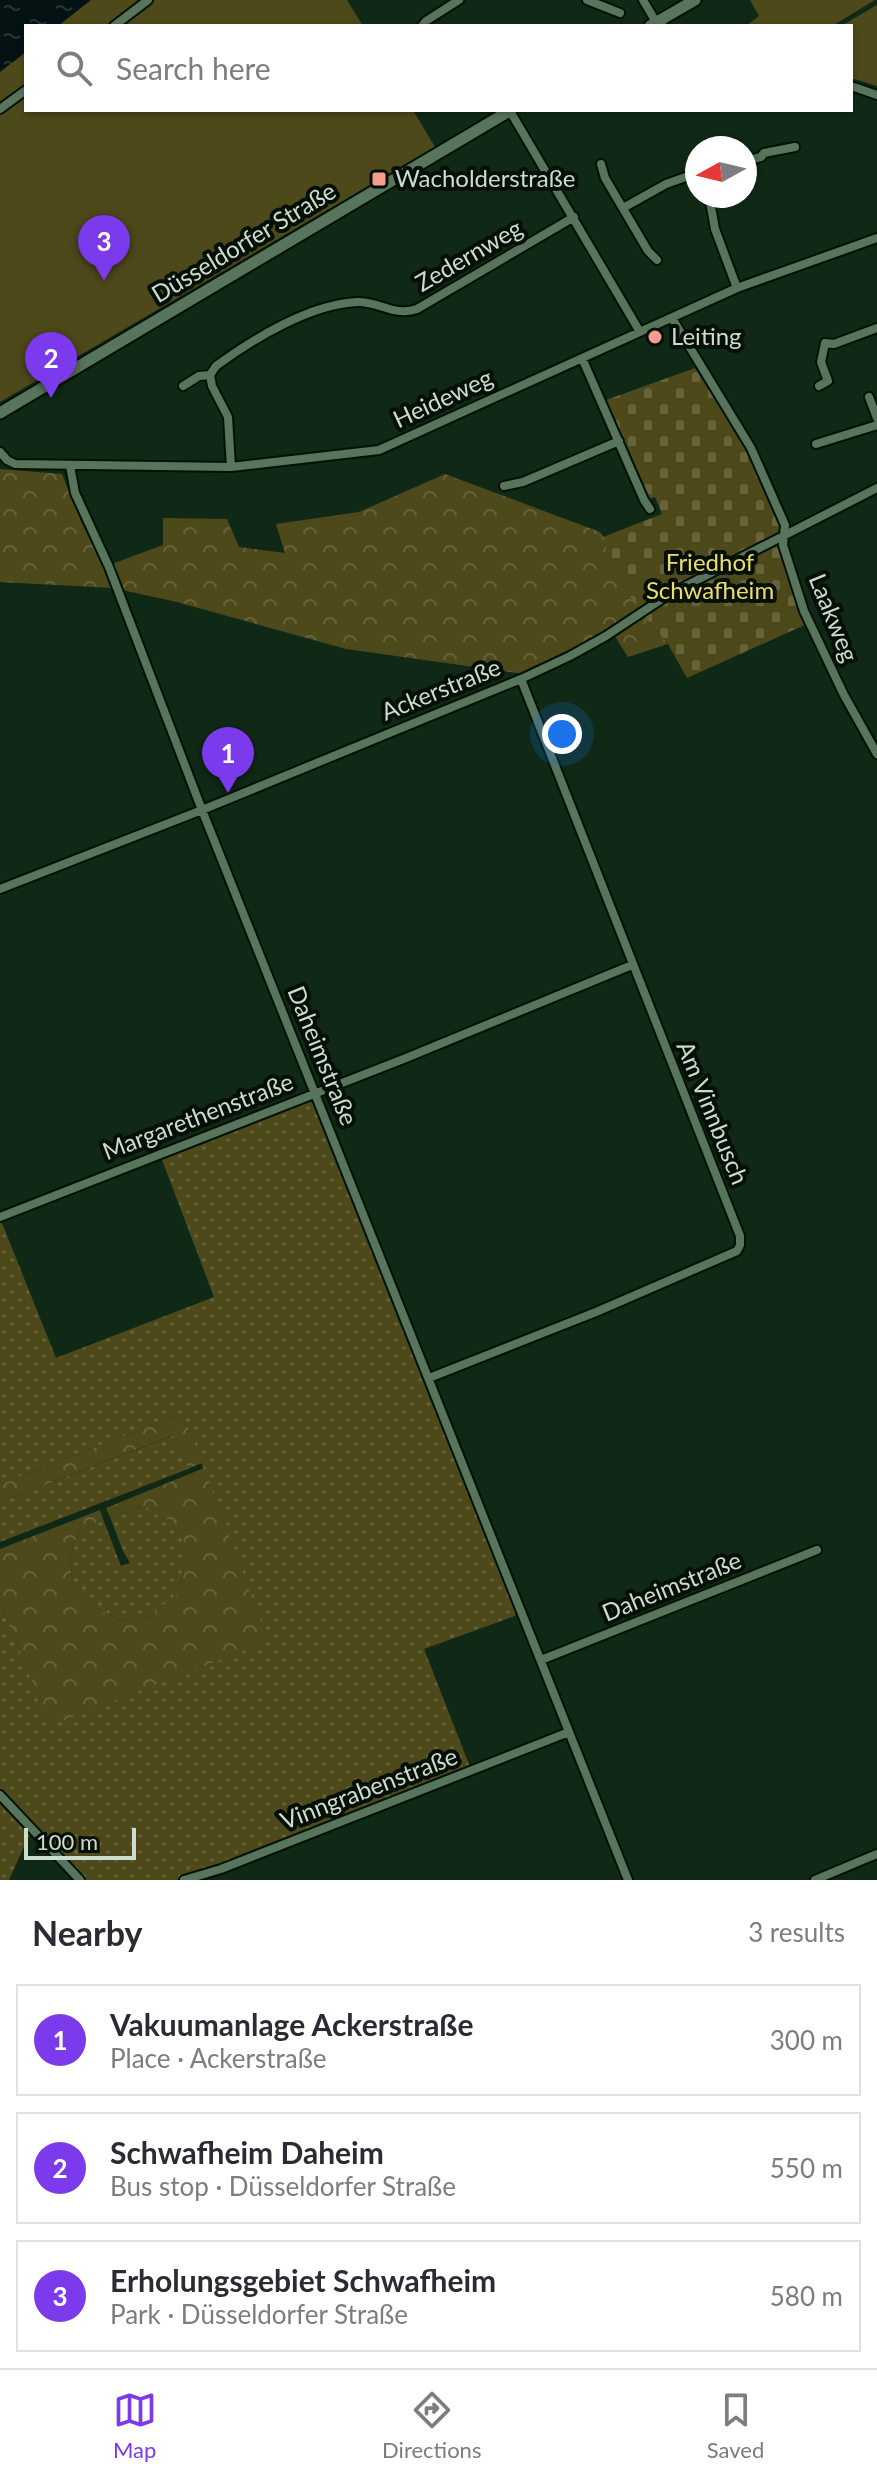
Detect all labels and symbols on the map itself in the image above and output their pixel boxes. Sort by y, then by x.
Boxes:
north arrow [685,136,757,208]
place label: Wacholderstraße [395,163,575,192]
marker: Wacholderstraße [370,170,388,188]
street label: Düsseldorfer Straße [146,175,341,308]
street label: Zedernweg [410,213,527,297]
pin: 3 [78,215,130,281]
place label: Leiting [671,321,742,350]
marker: Leiting [646,328,664,346]
pin: 2 [25,332,77,398]
street label: Heideweg [388,362,497,433]
park label: Friedhof Schwafheim [646,547,774,604]
street label: Laakweg [804,569,865,666]
street label: Ackerstraße [376,652,504,726]
your location [542,714,582,754]
pin: 1 [202,727,254,793]
street label: Daheimstraße [282,982,364,1129]
street label: Am Vinnbusch [671,1037,755,1188]
street label: Margarethenstraße [98,1066,297,1165]
street label: Daheimstraße [598,1545,745,1627]
street label: Vinngrabenstraße [276,1740,461,1835]
scale bar [24,1824,136,1860]

